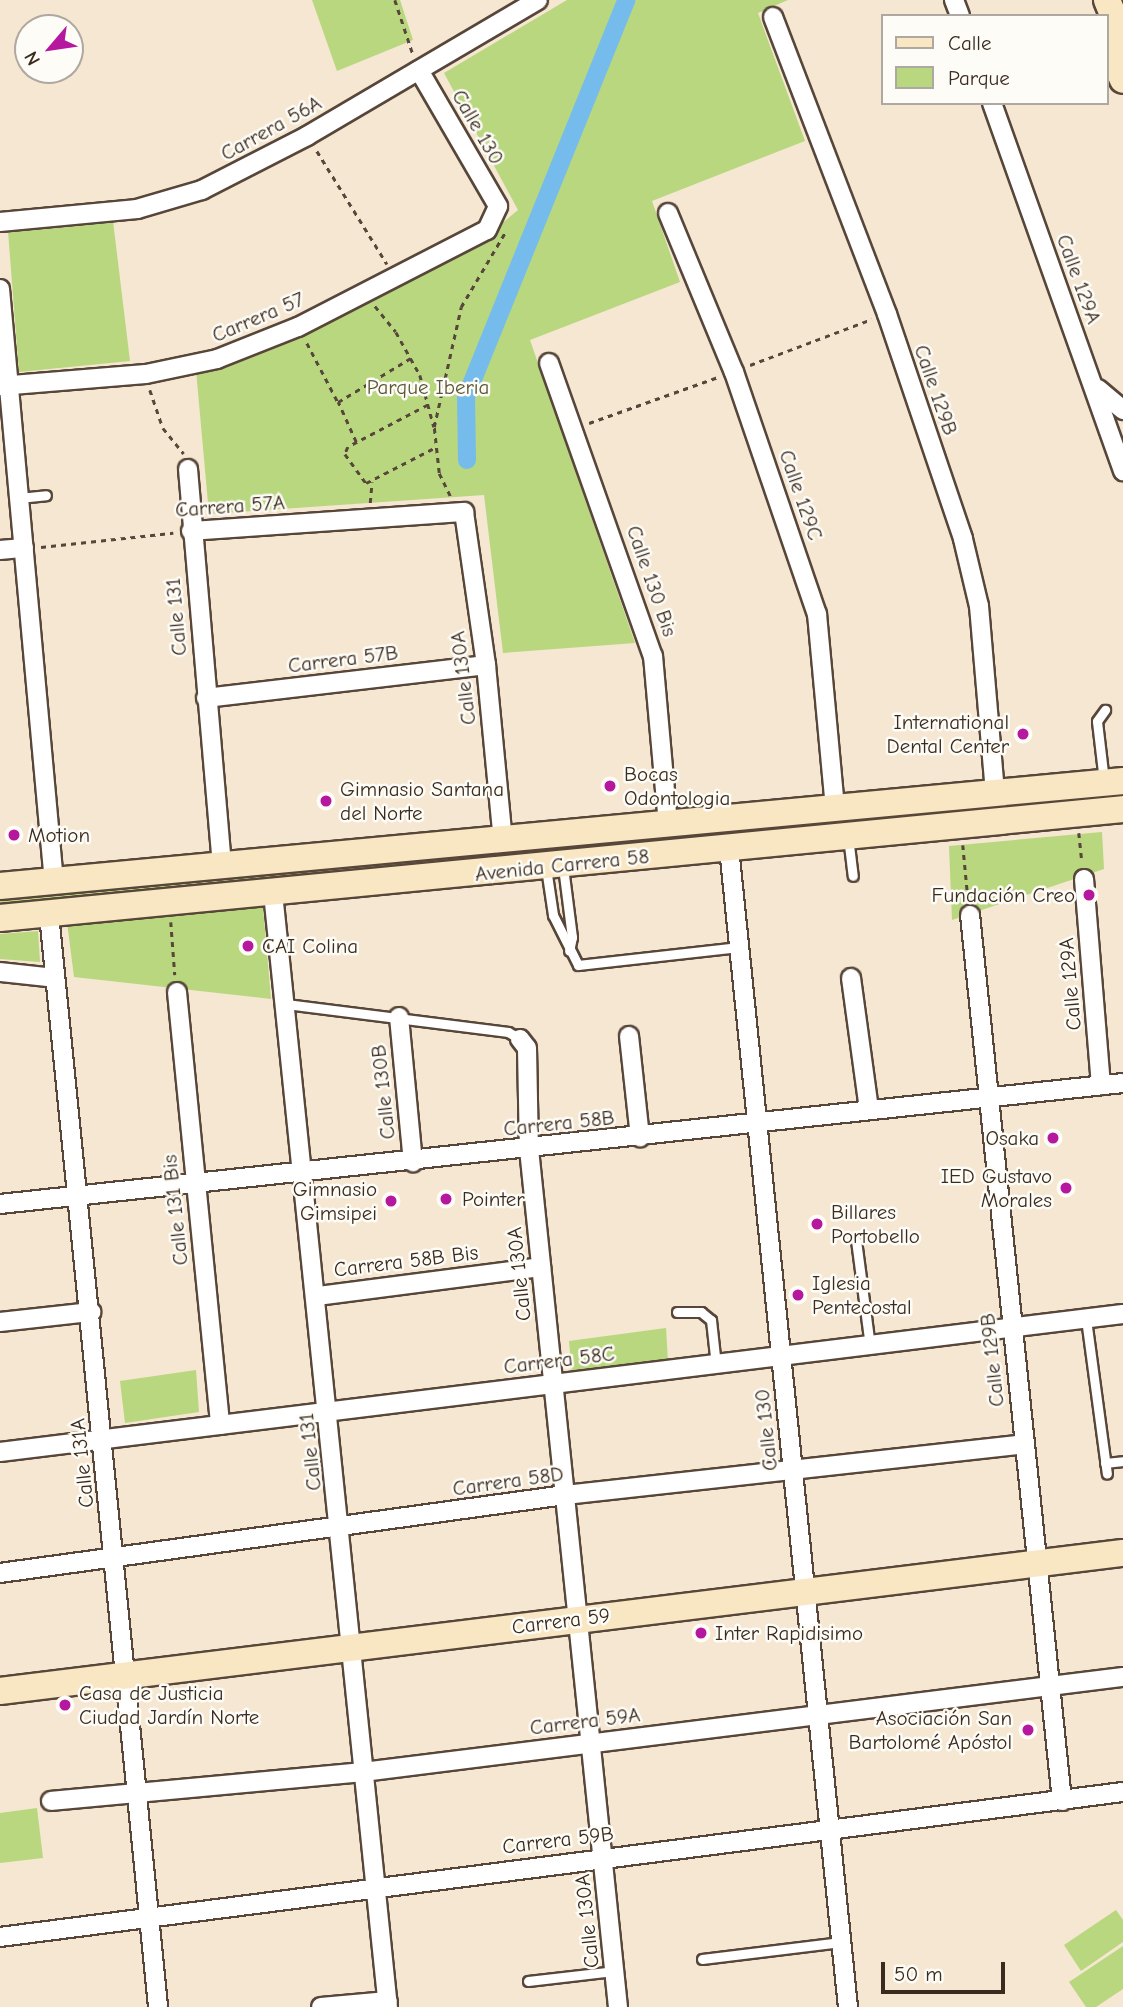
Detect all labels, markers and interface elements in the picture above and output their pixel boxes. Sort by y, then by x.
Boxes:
north arrow [14,14,84,84]
legend [881,14,1109,105]
text: Calle [948,31,991,55]
text: N [20,47,45,69]
text: Parque [948,66,1010,90]
street label: Calle 130 [447,85,509,169]
street label: Carrera 56A [216,90,326,166]
street label: Calle 129A [1051,231,1107,327]
street label: Carrera 57 [208,286,308,348]
street label: Calle 129B [909,341,963,439]
park label: Parque Iberia [367,374,489,400]
street label: Calle 129C [774,447,828,543]
street label: Carrera 57A [174,490,286,522]
street label: Calle 130 Bis [621,522,683,640]
street label: Calle 131 [160,577,192,657]
street label: Calle 130A [445,630,481,726]
street label: Carrera 57B [287,640,399,678]
place label: International Dental Center [887,709,1009,759]
marker: International Dental Center [1015,726,1031,742]
place label: Bocas Odontologia [624,761,730,811]
place label: Gimnasio Santana del Norte [340,776,504,826]
marker: Bocas Odontologia [602,778,618,794]
marker: Gimnasio Santana del Norte [318,793,334,809]
place label: Motion [28,822,90,848]
marker: Motion [6,827,22,843]
street label: Avenida Carrera 58 [474,843,650,887]
place label: Fundación Creo [931,882,1075,908]
marker: Fundación Creo [1081,887,1097,903]
place label: CAI Colina [262,933,358,959]
street label: Calle 129A [1053,937,1087,1031]
marker: CAI Colina [240,938,256,954]
street label: Calle 130B [365,1043,401,1141]
street label: Carrera 58B [502,1105,616,1141]
place label: Osaka [985,1125,1039,1151]
marker: Osaka [1045,1130,1061,1146]
street label: Calle 131 Bis [157,1153,193,1267]
place label: IED Gustavo Morales [941,1163,1052,1213]
place label: Gimnasio Gimsipei [293,1176,377,1226]
marker: IED Gustavo Morales [1058,1180,1074,1196]
place label: Pointer [462,1186,525,1212]
marker: Pointer [436,1189,456,1209]
marker: Gimnasio Gimsipei [383,1193,399,1209]
place label: Billares Portobello [831,1199,920,1249]
marker: Billares Portobello [809,1216,825,1232]
street label: Calle 130A [502,1226,536,1322]
street label: Carrera 58B Bis [332,1240,480,1282]
place label: Iglesia Pentecostal [812,1270,912,1320]
marker: Iglesia Pentecostal [790,1287,806,1303]
street label: Calle 129B [975,1312,1009,1408]
street label: Carrera 58C [502,1341,616,1379]
street label: Calle 130 [749,1388,783,1472]
street label: Calle 131 [293,1412,327,1492]
street label: Calle 131A [65,1417,99,1509]
street label: Carrera 58D [451,1461,565,1501]
street label: Carrera 59 [510,1602,612,1640]
place label: Inter Rapidisimo [715,1620,863,1646]
marker: Inter Rapidisimo [693,1625,709,1641]
place label: Casa de Justicia Ciudad Jardín Norte [79,1680,259,1730]
marker: Casa de Justicia Ciudad Jardín Norte [57,1697,73,1713]
street label: Carrera 59A [528,1702,642,1740]
place label: Asociación San Bartolomé Apóstol [849,1705,1012,1755]
marker: Asociación San Bartolomé Apóstol [1018,1720,1038,1740]
street label: Carrera 59B [501,1821,615,1859]
street label: Calle 130A [570,1873,604,1969]
scale bar [885,1948,1009,1992]
text: 50 m [894,1962,943,1986]

